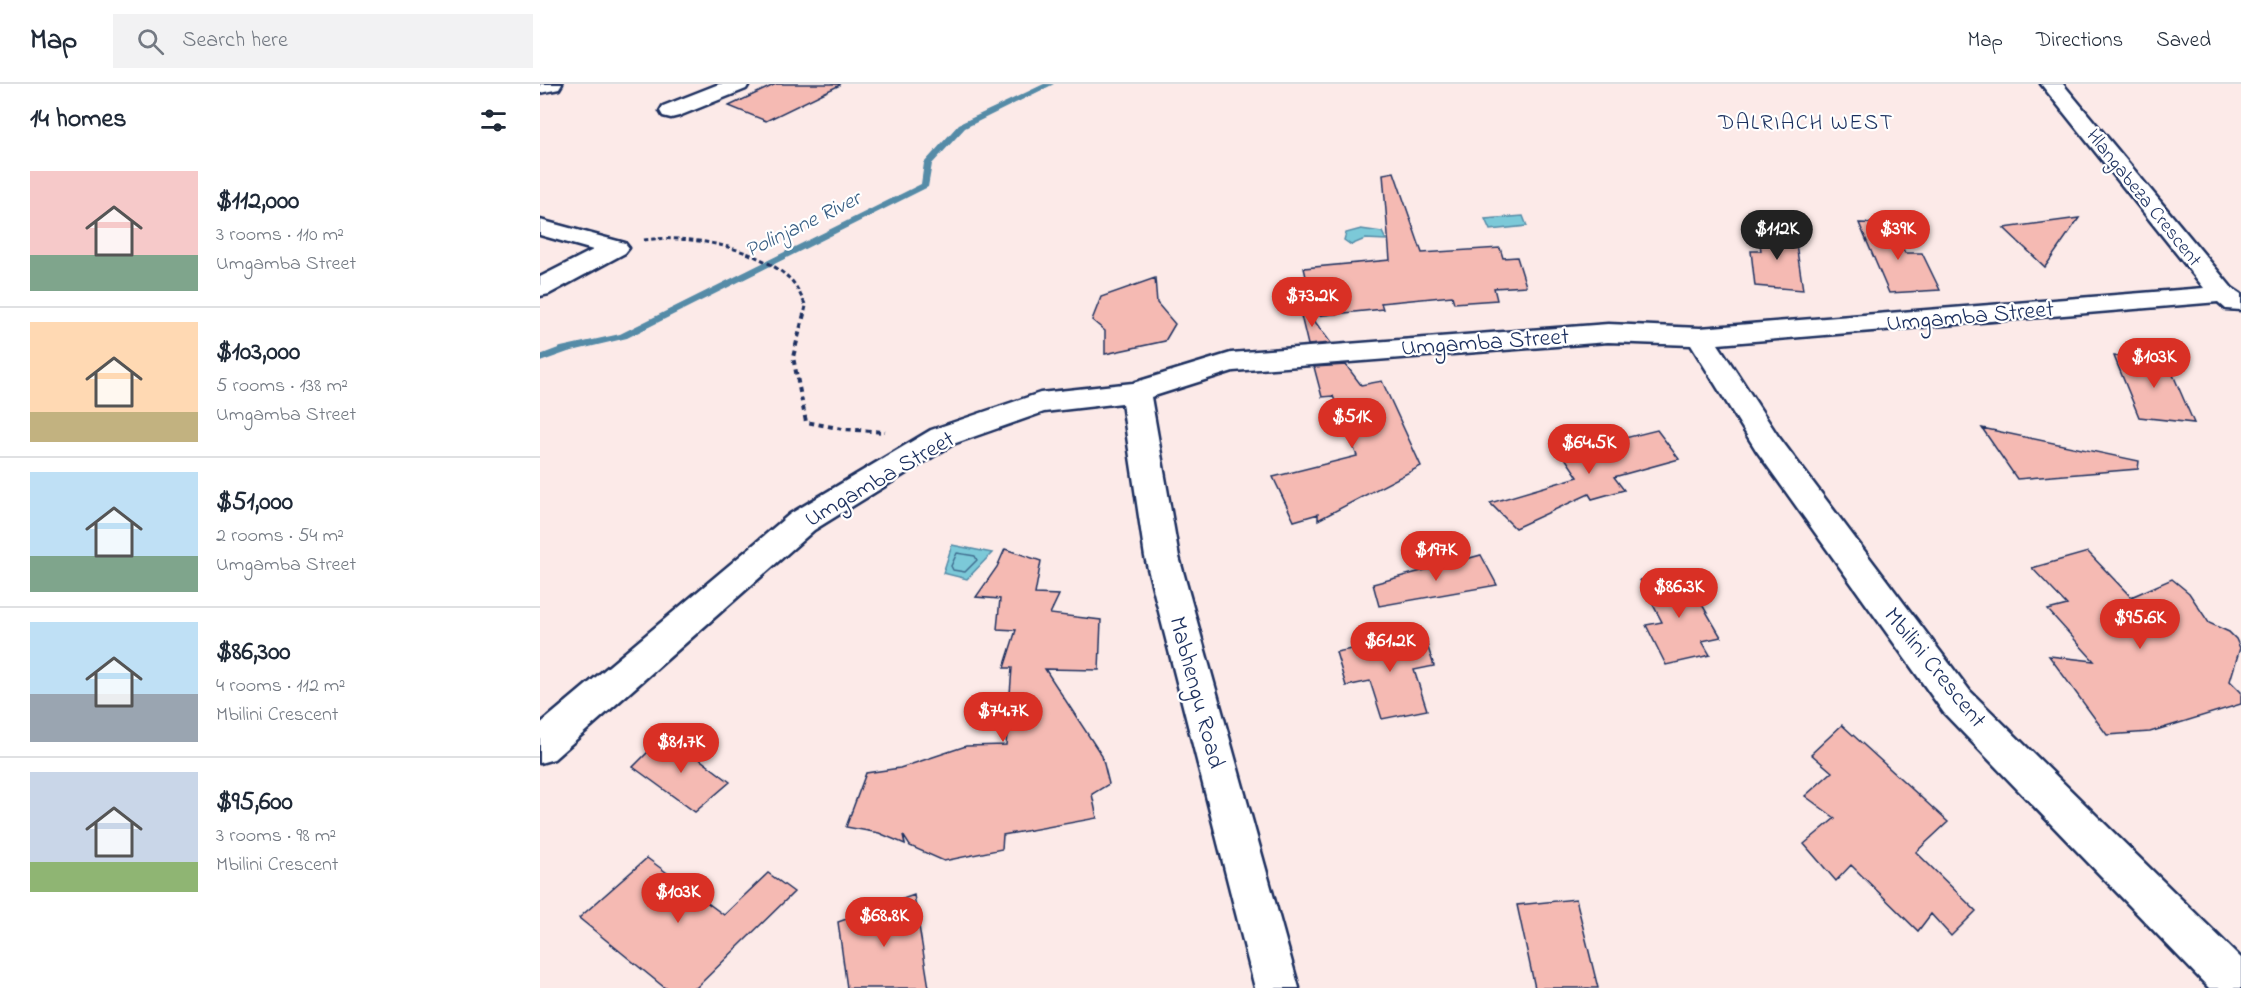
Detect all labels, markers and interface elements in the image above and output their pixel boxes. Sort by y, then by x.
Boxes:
search box [113,14,533,68]
text: Map [30,21,77,62]
icon: search [134,25,167,58]
text: Search here [182,25,288,57]
text: Map [1967,26,2003,56]
text: Directions [2036,26,2123,56]
text: Saved [2156,26,2211,56]
text: 14 homes [30,101,126,139]
icon: filters [477,104,510,137]
district label: DALRIACH WEST [1717,108,1894,140]
street label: Hlangabeza Crescent [2078,123,2208,275]
water label: Polinjane River [740,182,869,268]
text: $112,000 [216,183,299,221]
icon: home [78,195,150,267]
pin: $112K [1735,210,1819,261]
pin: $39K [1862,210,1934,261]
text: $112K [1755,215,1799,244]
text: $39K [1880,215,1916,244]
text: 3 rooms · 110 m² [216,221,344,250]
text: Umgamba Street [216,250,356,279]
pin: $73.2K [1263,277,1361,328]
text: $73.2K [1286,282,1338,311]
street label: Umgamba Street [1885,293,2056,342]
street label: Umgamba Street [1400,320,1570,367]
text: $103,000 [216,334,300,372]
pin: $103K [2112,338,2196,389]
text: $103K [2131,343,2177,372]
icon: home [78,346,150,418]
text: 5 rooms · 138 m² [216,372,348,401]
pin: $51K [1316,398,1388,449]
text: Umgamba Street [216,401,356,430]
text: $51K [1332,403,1372,432]
street label: Umgamba Street [799,423,962,537]
pin: $64.5K [1540,424,1638,475]
text: $64.5K [1562,429,1616,458]
text: $51,000 [216,484,293,522]
icon: home [78,496,150,568]
text: 2 rooms · 54 m² [216,522,344,551]
pin: $197K [1394,531,1478,582]
text: $197K [1415,536,1457,565]
text: Umgamba Street [216,551,356,580]
pin: $86.3K [1630,568,1728,619]
text: $86.3K [1654,573,1704,602]
pin: $95.6K [2091,599,2189,650]
street label: Mbilini Crescent [1874,600,1994,737]
text: $95.6K [2114,604,2166,633]
street label: Mabhengu Road [1158,613,1233,773]
pin: $61.2K [1341,622,1439,673]
text: $61.2K [1365,627,1415,656]
text: $86,300 [216,634,291,672]
icon: home [78,646,150,718]
text: 4 rooms · 112 m² [216,672,345,701]
pin: $74.7K [954,692,1052,743]
text: $74.7K [978,697,1028,726]
text: Mbilini Crescent [216,701,338,730]
pin: $81.7K [632,723,730,774]
text: $81.7K [657,728,705,757]
text: $95,600 [216,784,293,822]
icon: home [78,796,150,868]
text: 3 rooms · 98 m² [216,822,336,851]
text: Mbilini Crescent [216,851,338,880]
pin: $103K [636,873,720,924]
text: $103K [655,878,701,907]
pin: $68.8K [835,897,933,948]
text: $68.8K [859,902,909,931]

